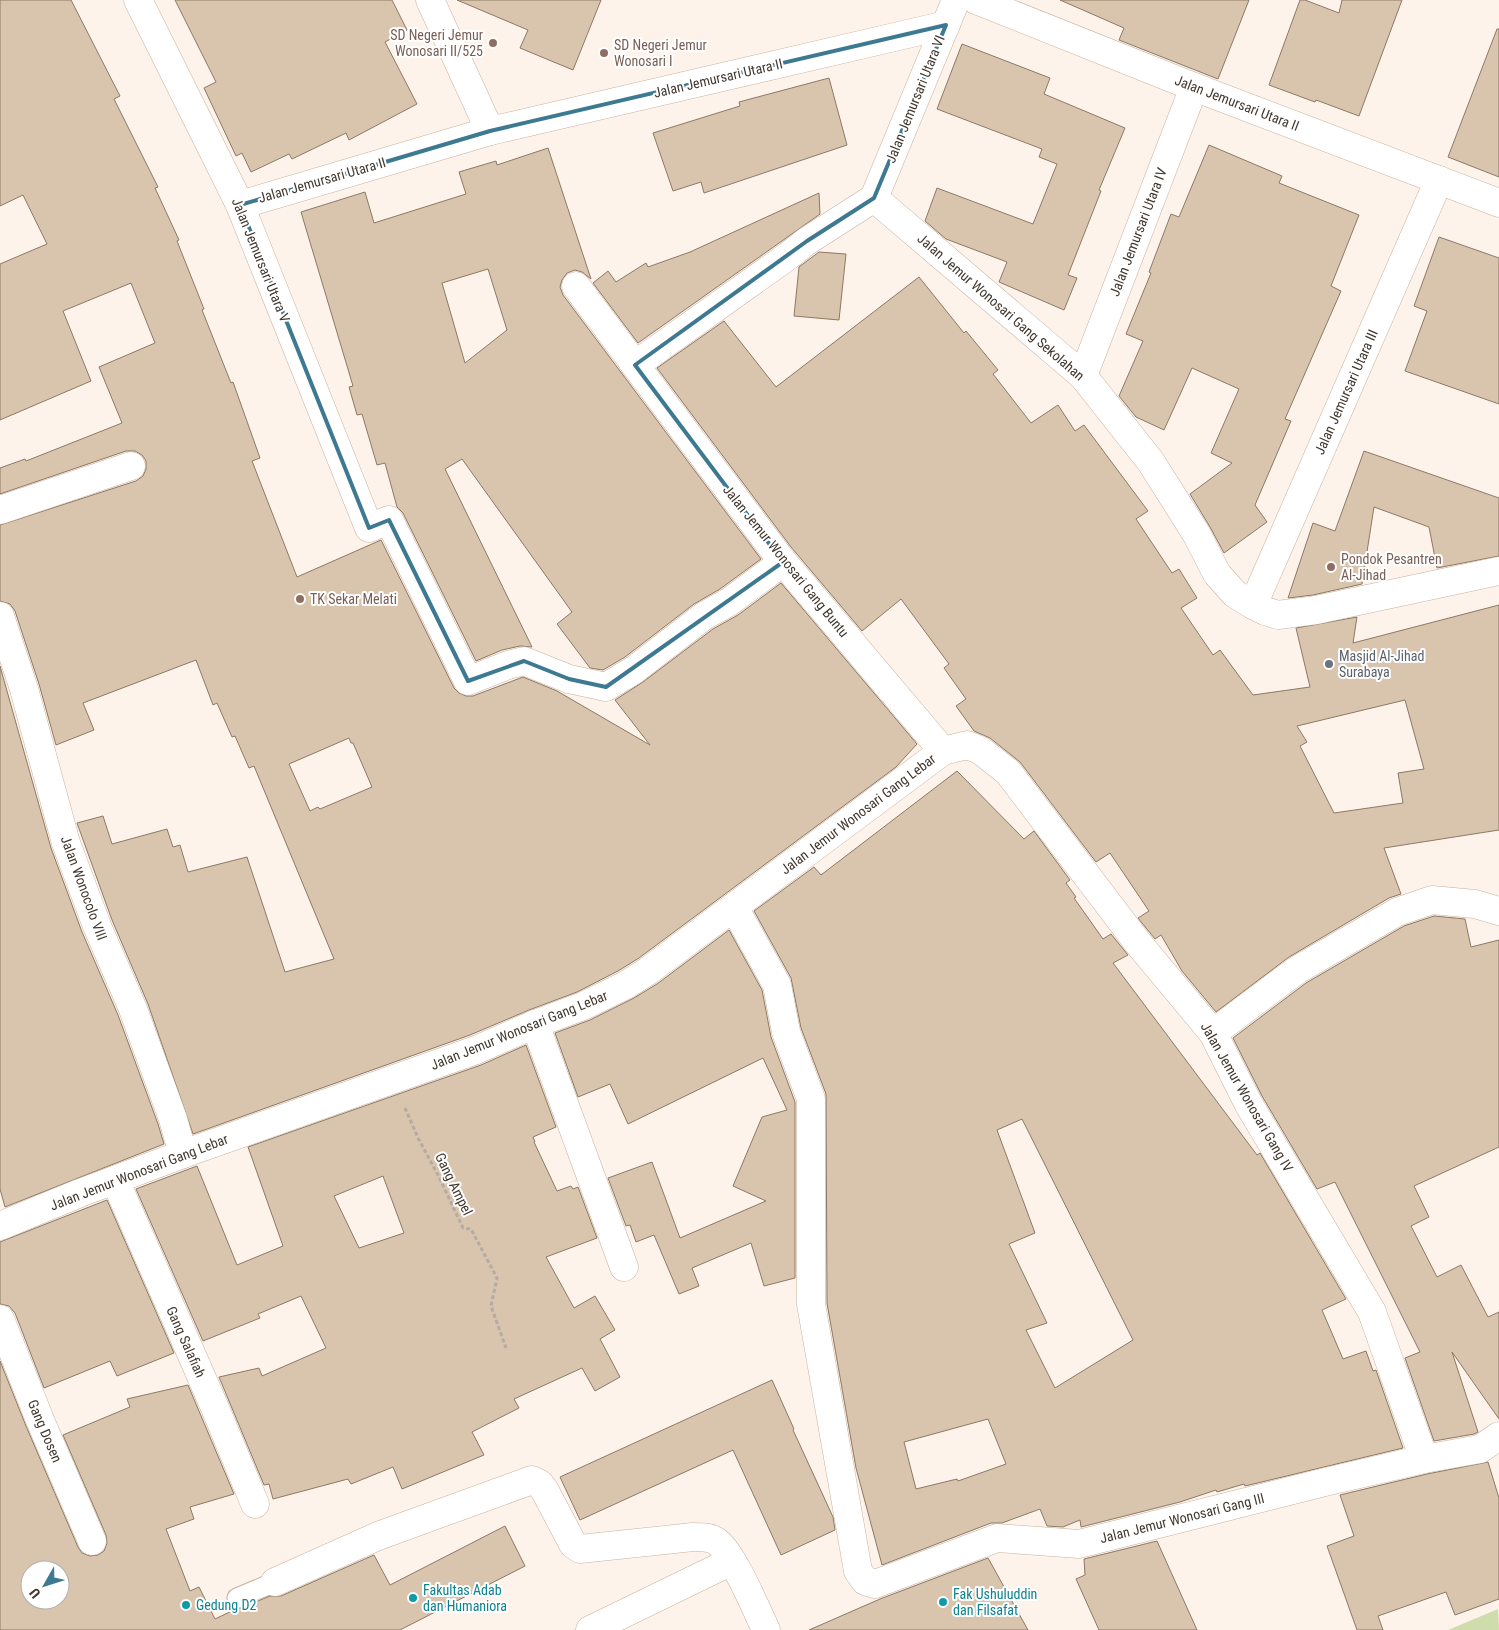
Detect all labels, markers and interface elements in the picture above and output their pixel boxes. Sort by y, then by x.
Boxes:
place label: SD Negeri Jemur Wonosari II/525 [390,27,483,59]
street label: Jalan Jemursari Utara VI [882,33,948,165]
marker: SD Negeri Jemur Wonosari II/525 [487,37,499,49]
place label: SD Negeri Jemur Wonosari I [614,37,707,69]
marker: SD Negeri Jemur Wonosari I [598,47,610,59]
street label: Jalan Jemursari Utara II [652,55,784,101]
street label: Jalan Jemursari Utara II [1173,72,1301,134]
street label: Jalan Jemursari Utara II [256,154,388,206]
street label: Jalan Jemursari Utara IV [1106,165,1170,298]
street label: Jalan Jemursari Utara V [229,196,293,325]
street label: Jalan Jemur Wonosari Gang Sekolahan [914,230,1088,384]
street label: Jalan Jemursari Utara III [1311,327,1381,457]
street label: Jalan Jemur Wonosari Gang Buntu [720,482,852,640]
place label: Pondok Pesantren Al-Jihad [1341,551,1442,583]
marker: Pondok Pesantren Al-Jihad [1325,561,1337,573]
place label: TK Sekar Melati [310,591,397,607]
marker: TK Sekar Melati [294,593,306,605]
place label: Masjid Al-Jihad Surabaya [1339,648,1424,680]
marker: Masjid Al-Jihad Surabaya [1323,658,1335,670]
street label: Jalan Jemur Wonosari Gang Lebar [777,751,939,877]
street label: Jalan Wonocolo VIII [58,834,110,942]
street label: Jalan Jemur Wonosari Gang Lebar [428,987,610,1073]
street label: Jalan Jemur Wonosari Gang IV [1198,1019,1296,1175]
street label: Jalan Jemur Wonosari Gang Lebar [48,1131,230,1213]
street label: Gang Ampel [432,1150,476,1218]
street label: Gang Salafiah [163,1304,209,1380]
street label: Gang Dosen [25,1397,65,1465]
street label: Jalan Jemur Wonosari Gang III [1098,1490,1266,1546]
north arrow [20,1560,70,1610]
place label: Fakultas Adab dan Humaniora [423,1582,507,1614]
text: U [26,1585,44,1601]
place label: Fak Ushuluddin dan Filsafat [953,1586,1037,1618]
marker: Fakultas Adab dan Humaniora [407,1592,419,1604]
marker: Fak Ushuluddin dan Filsafat [937,1596,949,1608]
place label: Gedung D2 [196,1597,256,1613]
marker: Gedung D2 [180,1599,192,1611]

